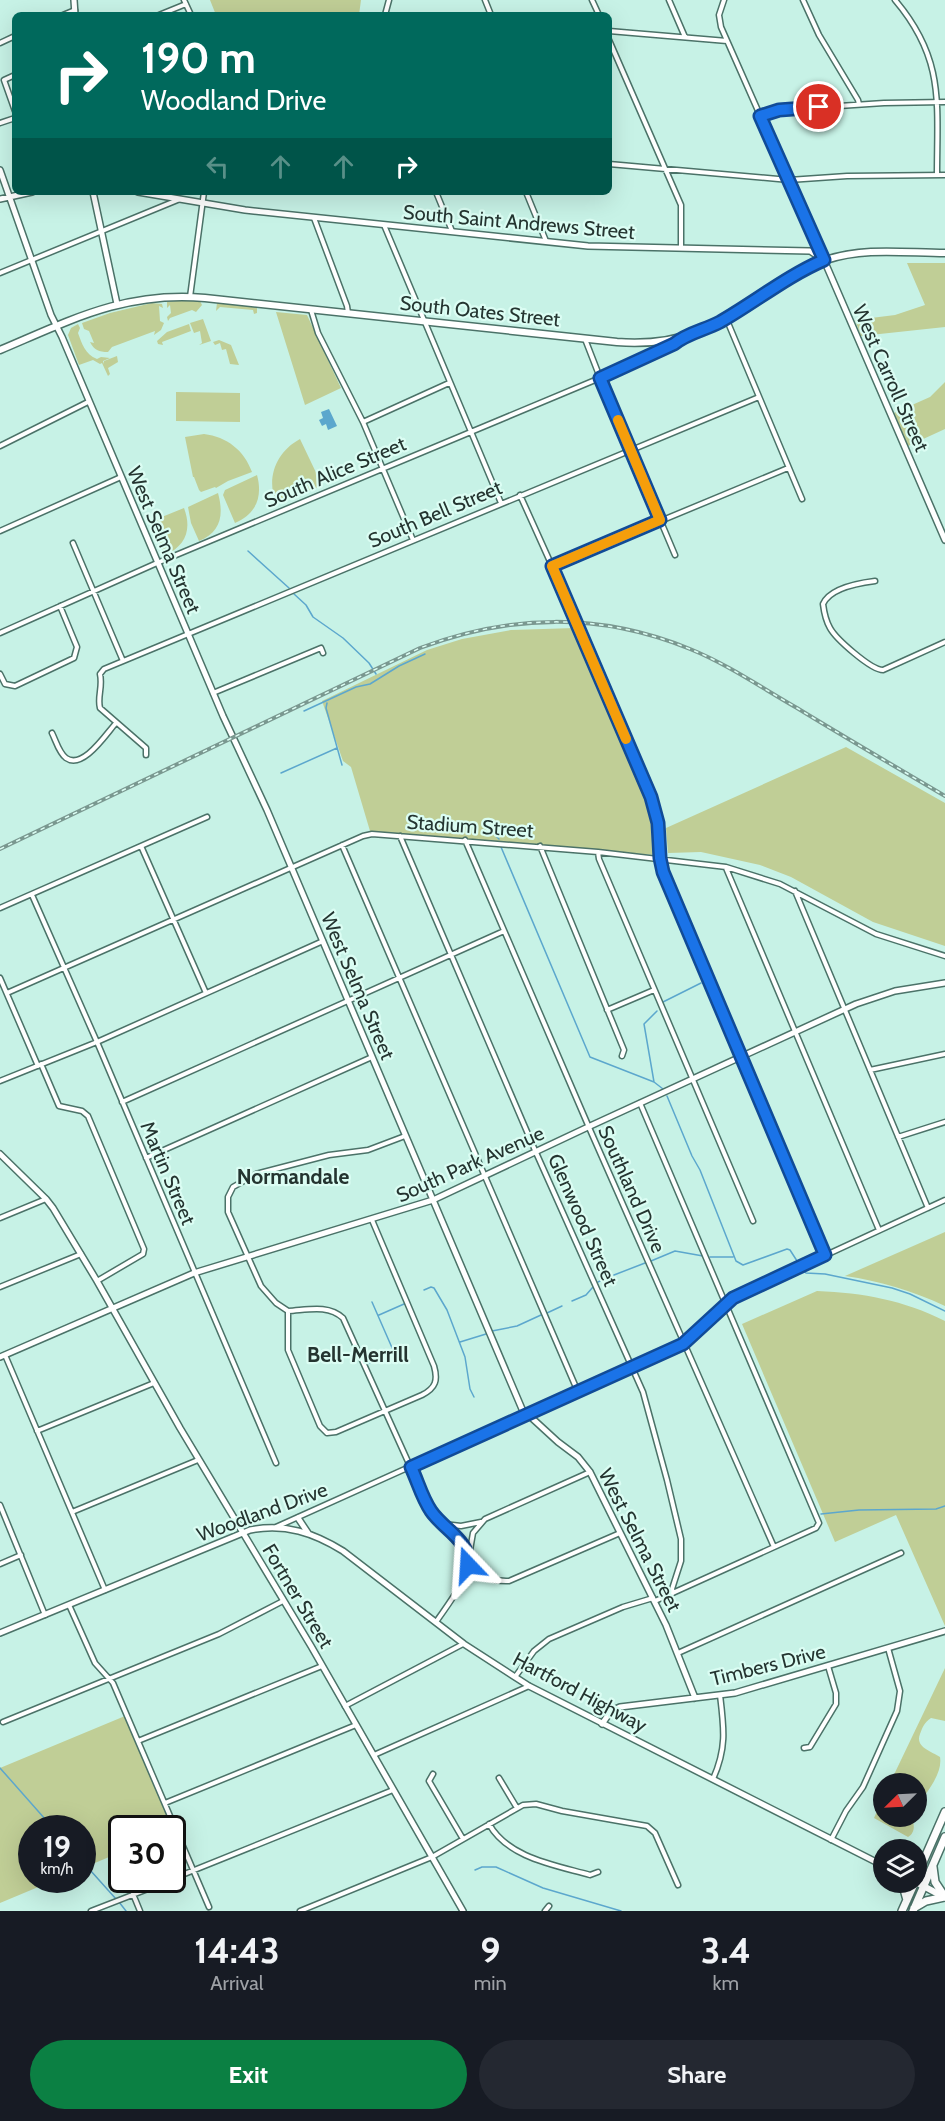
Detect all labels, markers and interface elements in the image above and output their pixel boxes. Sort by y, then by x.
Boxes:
text: 190 m [141,32,256,84]
icon: right [42,36,120,114]
pin [793,81,844,132]
text: Woodland Drive [141,84,326,117]
icon: arrive [802,90,835,123]
icon: left [201,150,234,183]
icon: ahead [264,150,297,183]
icon: ahead [327,150,360,183]
icon: right [390,150,423,183]
street label: South Saint Andrews Street [402,200,636,244]
street label: South Oates Street [399,291,562,331]
street label: West Carroll Street [848,301,934,456]
street label: South Alice Street [261,431,410,513]
street label: West Selma Street [122,463,206,617]
street label: South Bell Street [365,475,506,553]
street label: Stadium Street [406,810,534,842]
street label: West Selma Street [316,909,400,1063]
street label: Martin Street [135,1118,201,1229]
street label: South Park Avenue [392,1121,548,1207]
street label: Southland Drive [593,1122,671,1256]
street label: Glenwood Street [543,1150,623,1290]
district label: Normandale [237,1164,349,1189]
district label: Bell-Merrill [307,1342,409,1367]
street label: West Selma Street [594,1464,687,1616]
street label: Woodland Drive [193,1477,331,1547]
position arrow [436,1533,500,1597]
street label: Fortner Street [258,1540,339,1653]
street label: Timbers Drive [708,1639,828,1691]
street label: Hartford Highway [509,1647,651,1737]
north arrow [873,1773,927,1827]
map controls [873,1773,927,1893]
speed limit sign: 30 [108,1815,186,1893]
text: 19 [43,1828,71,1865]
button: layers [873,1839,927,1893]
text: km/h [41,1860,73,1878]
text: 14:43 [194,1928,280,1972]
text: 9 [480,1928,500,1972]
text: 3.4 [701,1928,751,1972]
text: Arrival [210,1971,264,1995]
text: min [474,1971,507,1995]
text: km [713,1971,739,1995]
button: Exit [30,2040,467,2109]
button: Share [479,2040,915,2109]

